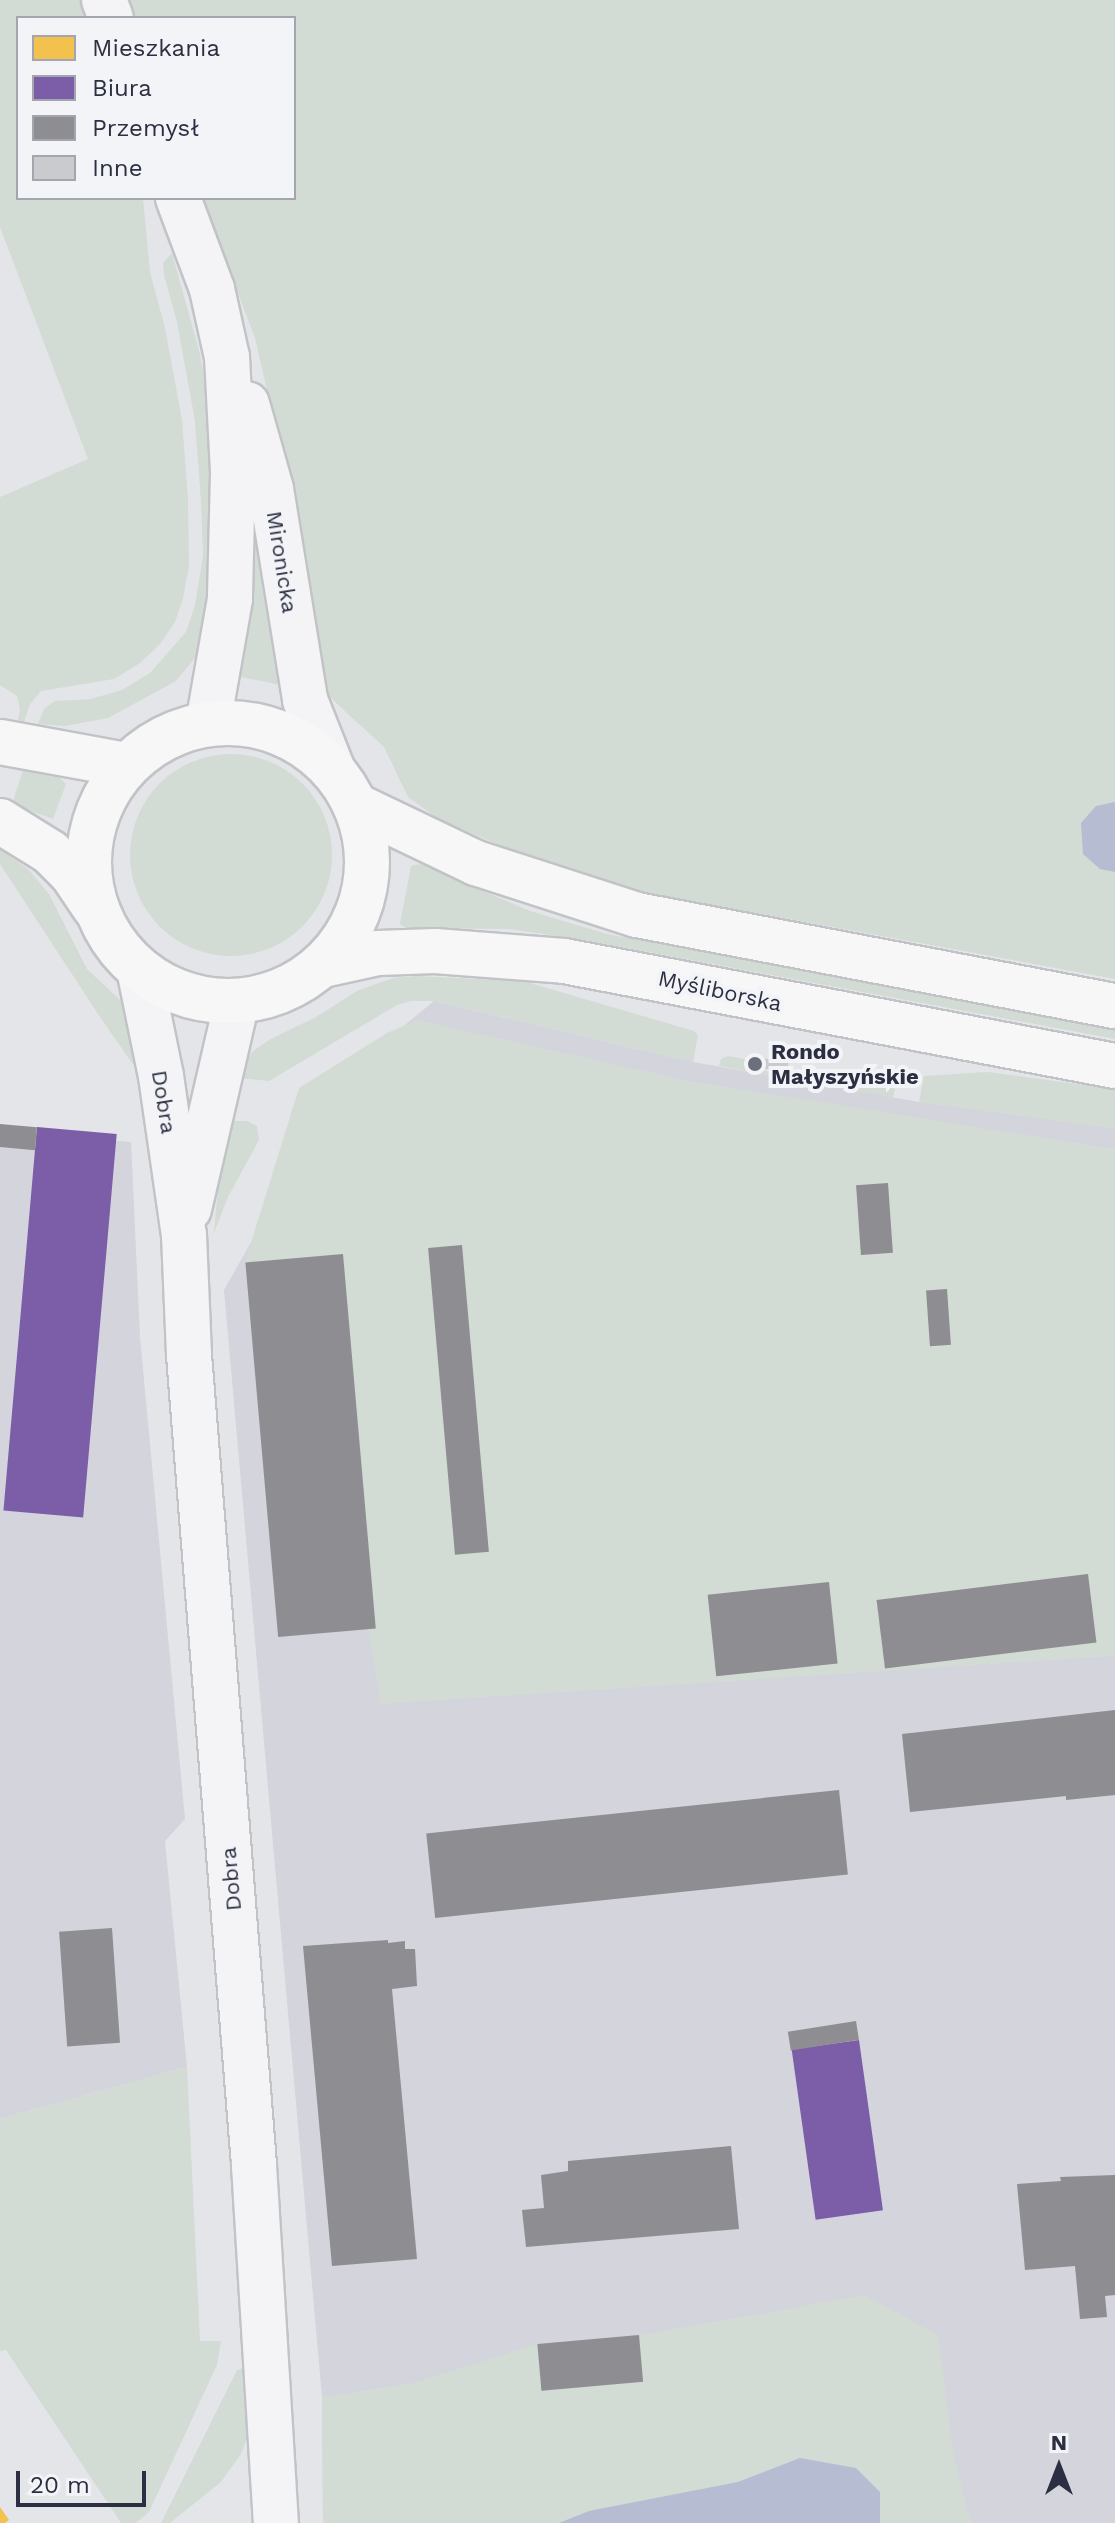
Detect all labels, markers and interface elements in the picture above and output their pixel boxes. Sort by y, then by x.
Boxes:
legend [16,16,296,200]
text: Mieszkania [92,34,220,62]
text: Biura [92,74,152,102]
text: Przemysł [92,114,199,142]
text: Inne [92,154,143,182]
street label: Mironicka [261,509,303,615]
street label: Myśliborska [656,965,784,1017]
place label: Rondo Małyszyńskie [771,1038,919,1090]
marker: Rondo Małyszyńskie [746,1055,764,1073]
street label: Dobra [146,1068,182,1136]
street label: Dobra [215,1846,247,1912]
north arrow [1019,2427,1099,2507]
text: N [1051,2430,1067,2455]
scale bar [20,2455,150,2505]
text: 20 m [30,2471,90,2499]

